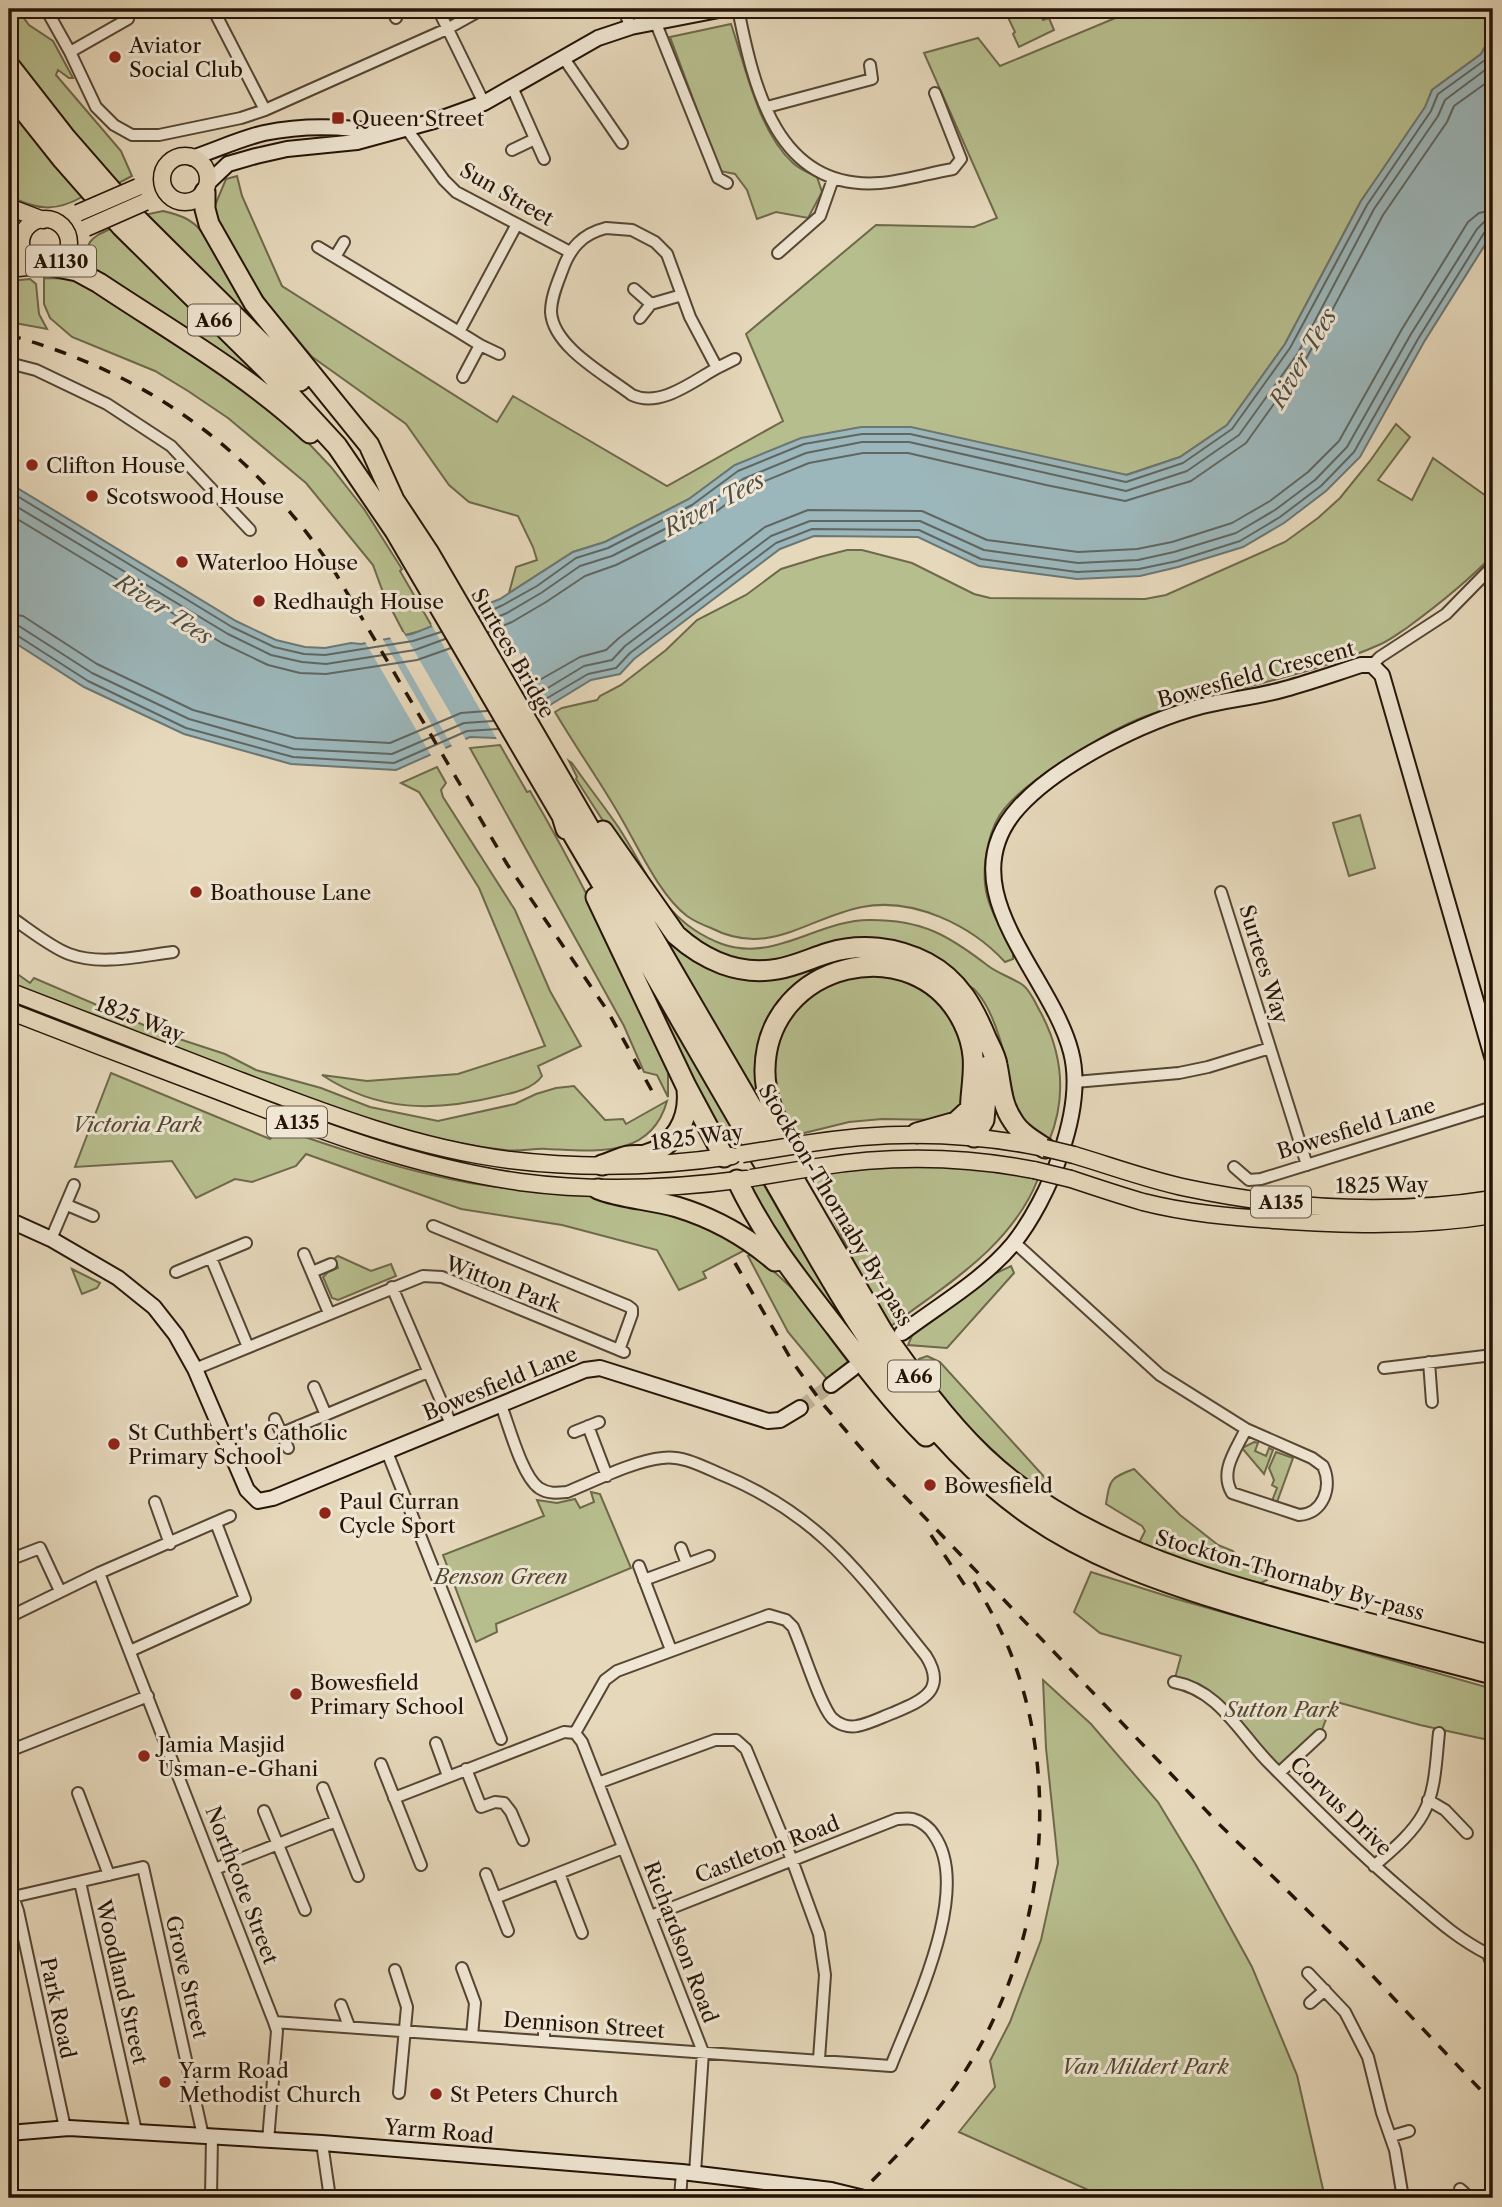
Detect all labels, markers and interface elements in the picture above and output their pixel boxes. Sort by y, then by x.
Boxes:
place label: Aviator Social Club [128,33,243,82]
marker: Aviator Social Club [107,49,123,65]
place label: Queen Street [352,106,485,131]
marker: Queen Street [330,110,346,126]
street label: Sun Street [456,157,559,231]
road number: A1130 [26,246,96,276]
water label: River Tees [1262,302,1343,415]
road number: A66 [188,304,240,336]
place label: Clifton House [46,453,185,478]
marker: Clifton House [24,457,40,473]
water label: River Tees [657,465,770,543]
place label: Scotswood House [106,484,284,509]
marker: Scotswood House [84,488,100,504]
place label: Waterloo House [195,550,358,575]
marker: Waterloo House [174,554,190,570]
water label: River Tees [108,566,219,651]
street label: Surtees Bridge [466,584,560,722]
place label: Redhaugh House [273,589,444,614]
marker: Redhaugh House [251,593,267,609]
street label: Bowesfield Crescent [1155,635,1358,712]
place label: Boathouse Lane [210,880,371,905]
marker: Boathouse Lane [188,884,204,900]
street label: Surtees Way [1234,902,1294,1027]
street label: 1825 Way [92,991,188,1047]
street label: Stockton-Thornaby By-pass [754,1079,918,1331]
street label: Bowesfield Lane [1274,1092,1438,1164]
road number: A135 [267,1106,327,1138]
park label: Victoria Park [72,1112,202,1137]
street label: 1825 Way [649,1119,745,1155]
street label: 1825 Way [1335,1172,1429,1198]
road number: A135 [1251,1186,1311,1218]
street label: Witton Park [441,1250,565,1318]
street label: Bowesfield Lane [419,1341,581,1425]
road number: A66 [888,1360,940,1392]
place label: St Cuthbert's Catholic Primary School [128,1420,347,1469]
marker: St Cuthbert's Catholic Primary School [106,1436,122,1452]
place label: Bowesfield [944,1473,1053,1498]
marker: Bowesfield [922,1477,938,1493]
place label: Paul Curran Cycle Sport [339,1489,459,1538]
marker: Paul Curran Cycle Sport [317,1505,333,1521]
street label: Stockton-Thornaby By-pass [1153,1525,1427,1625]
park label: Benson Green [432,1564,568,1589]
place label: Bowesfield Primary School [310,1670,464,1719]
marker: Bowesfield Primary School [288,1686,304,1702]
park label: Sutton Park [1223,1697,1339,1722]
place label: Jamia Masjid Usman-e-Ghani [155,1732,318,1781]
marker: Jamia Masjid Usman-e-Ghani [136,1748,152,1764]
street label: Corvus Drive [1285,1751,1397,1861]
street label: Northcote Street [200,1802,284,1968]
street label: Castleton Road [691,1810,843,1888]
street label: Richardson Road [639,1858,723,2027]
street label: Woodland Street [91,1896,153,2067]
street label: Grove Street [161,1913,213,2041]
street label: Park Road [35,1955,81,2061]
street label: Dennison Street [502,2007,666,2043]
park label: Van Mildert Park [1061,2054,1229,2079]
place label: Yarm Road Methodist Church [178,2058,361,2107]
marker: Yarm Road Methodist Church [157,2074,173,2090]
place label: St Peters Church [450,2082,618,2107]
marker: St Peters Church [428,2086,444,2102]
street label: Yarm Road [382,2114,495,2148]

